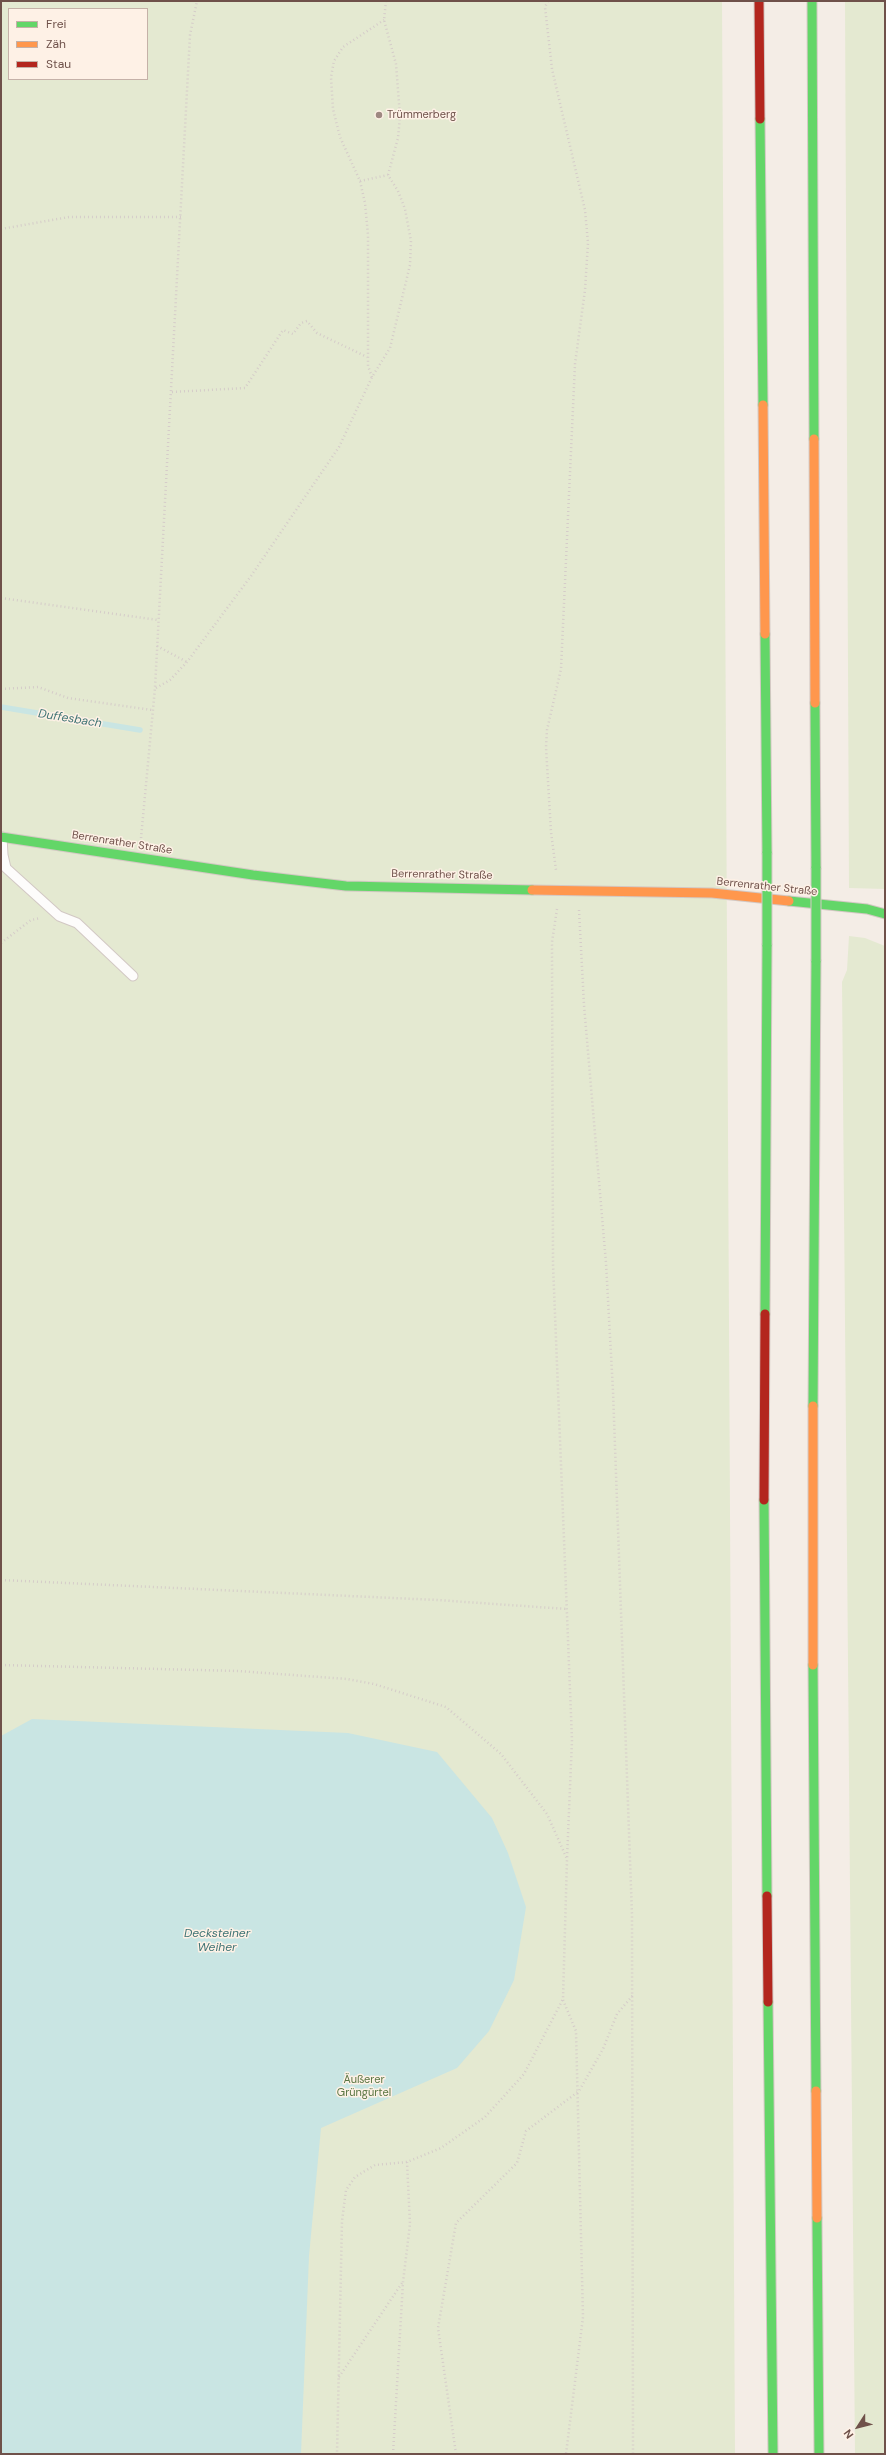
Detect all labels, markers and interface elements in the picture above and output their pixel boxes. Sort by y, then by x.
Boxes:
legend [8,8,148,80]
text: Frei [46,16,66,32]
text: Zäh [46,36,66,52]
text: Stau [46,56,71,72]
place label: Trümmerberg [387,108,456,122]
marker: Trümmerberg [374,110,384,120]
water label: Duffesbach [37,707,103,731]
street label: Berrenrather Straße [71,829,173,857]
street label: Berrenrather Straße [391,868,493,882]
street label: Berrenrather Straße [716,875,818,899]
water label: Decksteiner Weiher [184,1927,250,1955]
park label: Äußerer Grüngürtel [337,2073,391,2099]
north arrow [838,2407,878,2447]
text: N [840,2427,856,2441]

